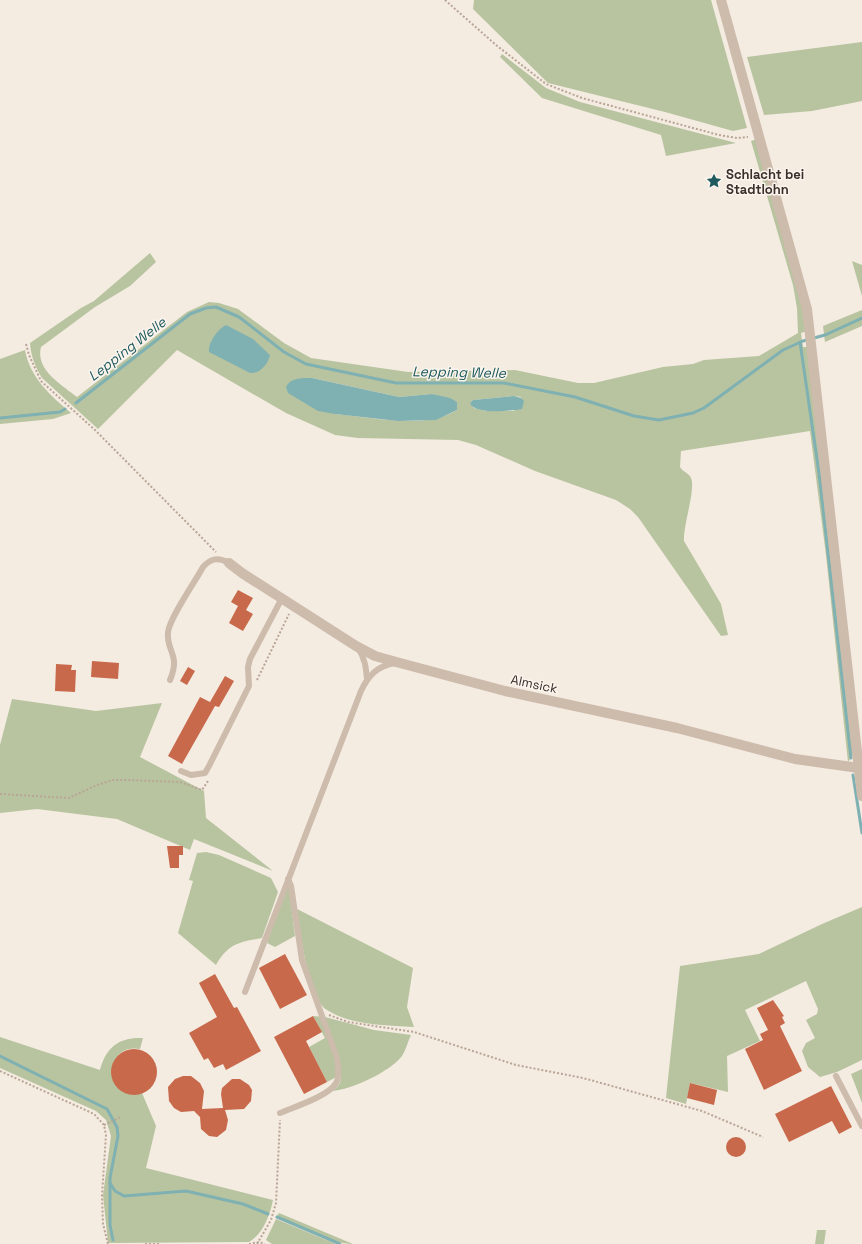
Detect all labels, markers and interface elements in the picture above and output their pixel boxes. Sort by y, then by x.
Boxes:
place label: Schlacht bei Stadtlohn [726,166,804,198]
place icon: Schlacht bei Stadtlohn [705,172,723,190]
water label: Lepping Welle [84,313,170,385]
water label: Lepping Welle [412,362,507,382]
street label: Almsick [509,671,559,697]

